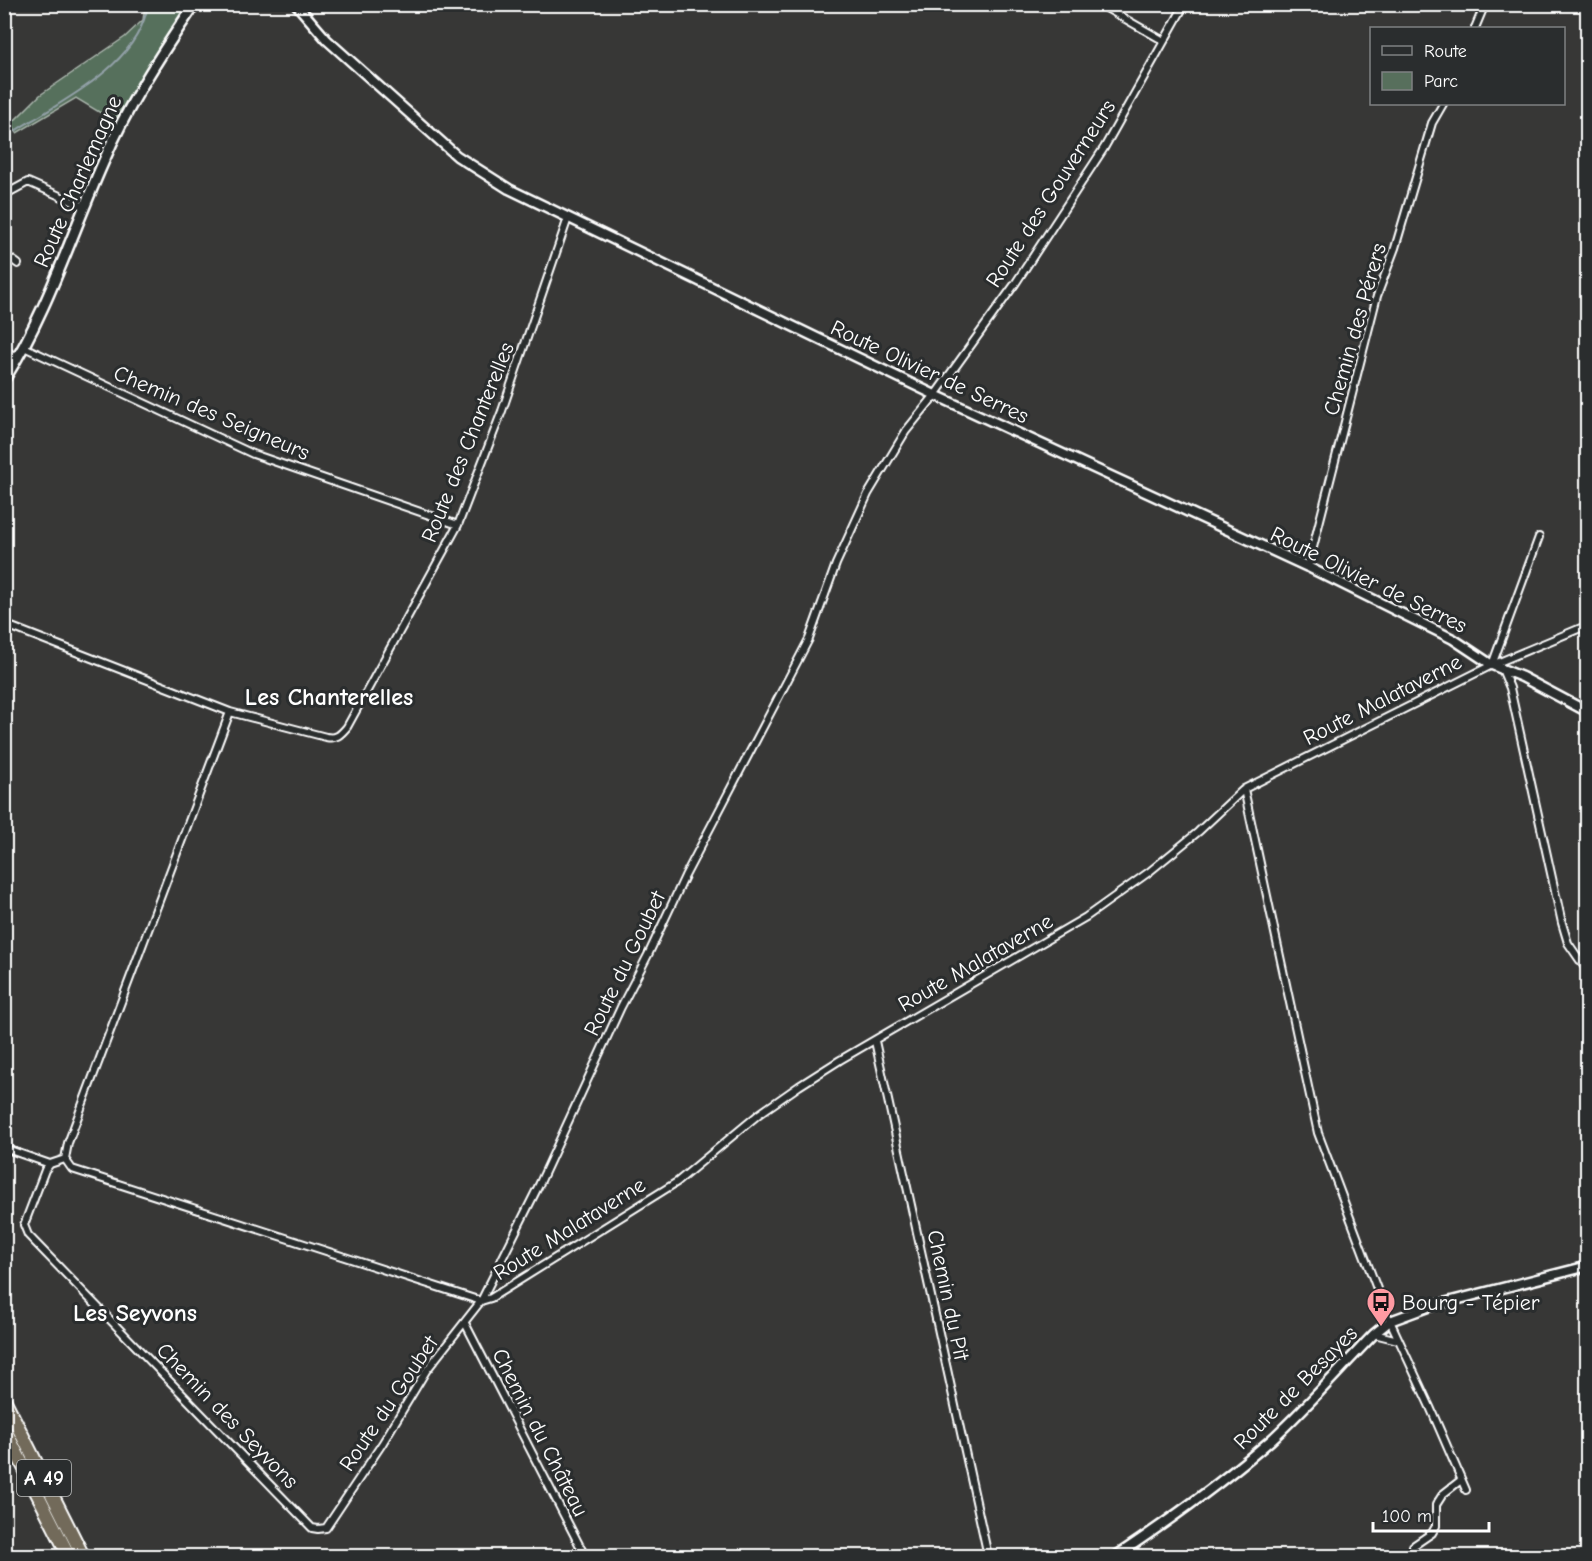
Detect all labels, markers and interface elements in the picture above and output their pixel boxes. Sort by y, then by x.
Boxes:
legend [1370,27,1565,105]
text: Route [1424,41,1467,62]
text: Parc [1424,71,1458,92]
street label: Route Charlemagne [28,91,127,271]
street label: Route des Gouverneurs [980,95,1121,292]
street label: Chemin des Pérers [1318,240,1392,418]
street label: Route Olivier de Serres [826,315,1033,429]
street label: Route des Chanterelles [416,338,520,546]
street label: Chemin des Seigneurs [110,360,313,466]
street label: Route Olivier de Serres [1266,521,1471,639]
street label: Route Malataverne [1299,649,1466,751]
district label: Les Chanterelles [245,683,413,711]
street label: Route du Goubet [579,886,671,1040]
street label: Route Malataverne [893,908,1058,1018]
street label: Route Malataverne [489,1172,650,1286]
street label: Chemin du Pit [921,1228,975,1364]
bus stop icon: Bourg - Tépier [1365,1286,1397,1328]
place label: Bourg - Tépier [1402,1290,1540,1316]
district label: Les Seyvons [73,1299,197,1327]
street label: Route de Besayes [1228,1320,1363,1455]
street label: Route du Goubet [334,1330,444,1476]
street label: Chemin des Seyvons [151,1337,304,1494]
street label: Chemin du Château [486,1344,594,1521]
road number: A 49 [17,1460,71,1496]
scale bar [1373,1495,1488,1533]
text: 100 m [1382,1506,1432,1527]

